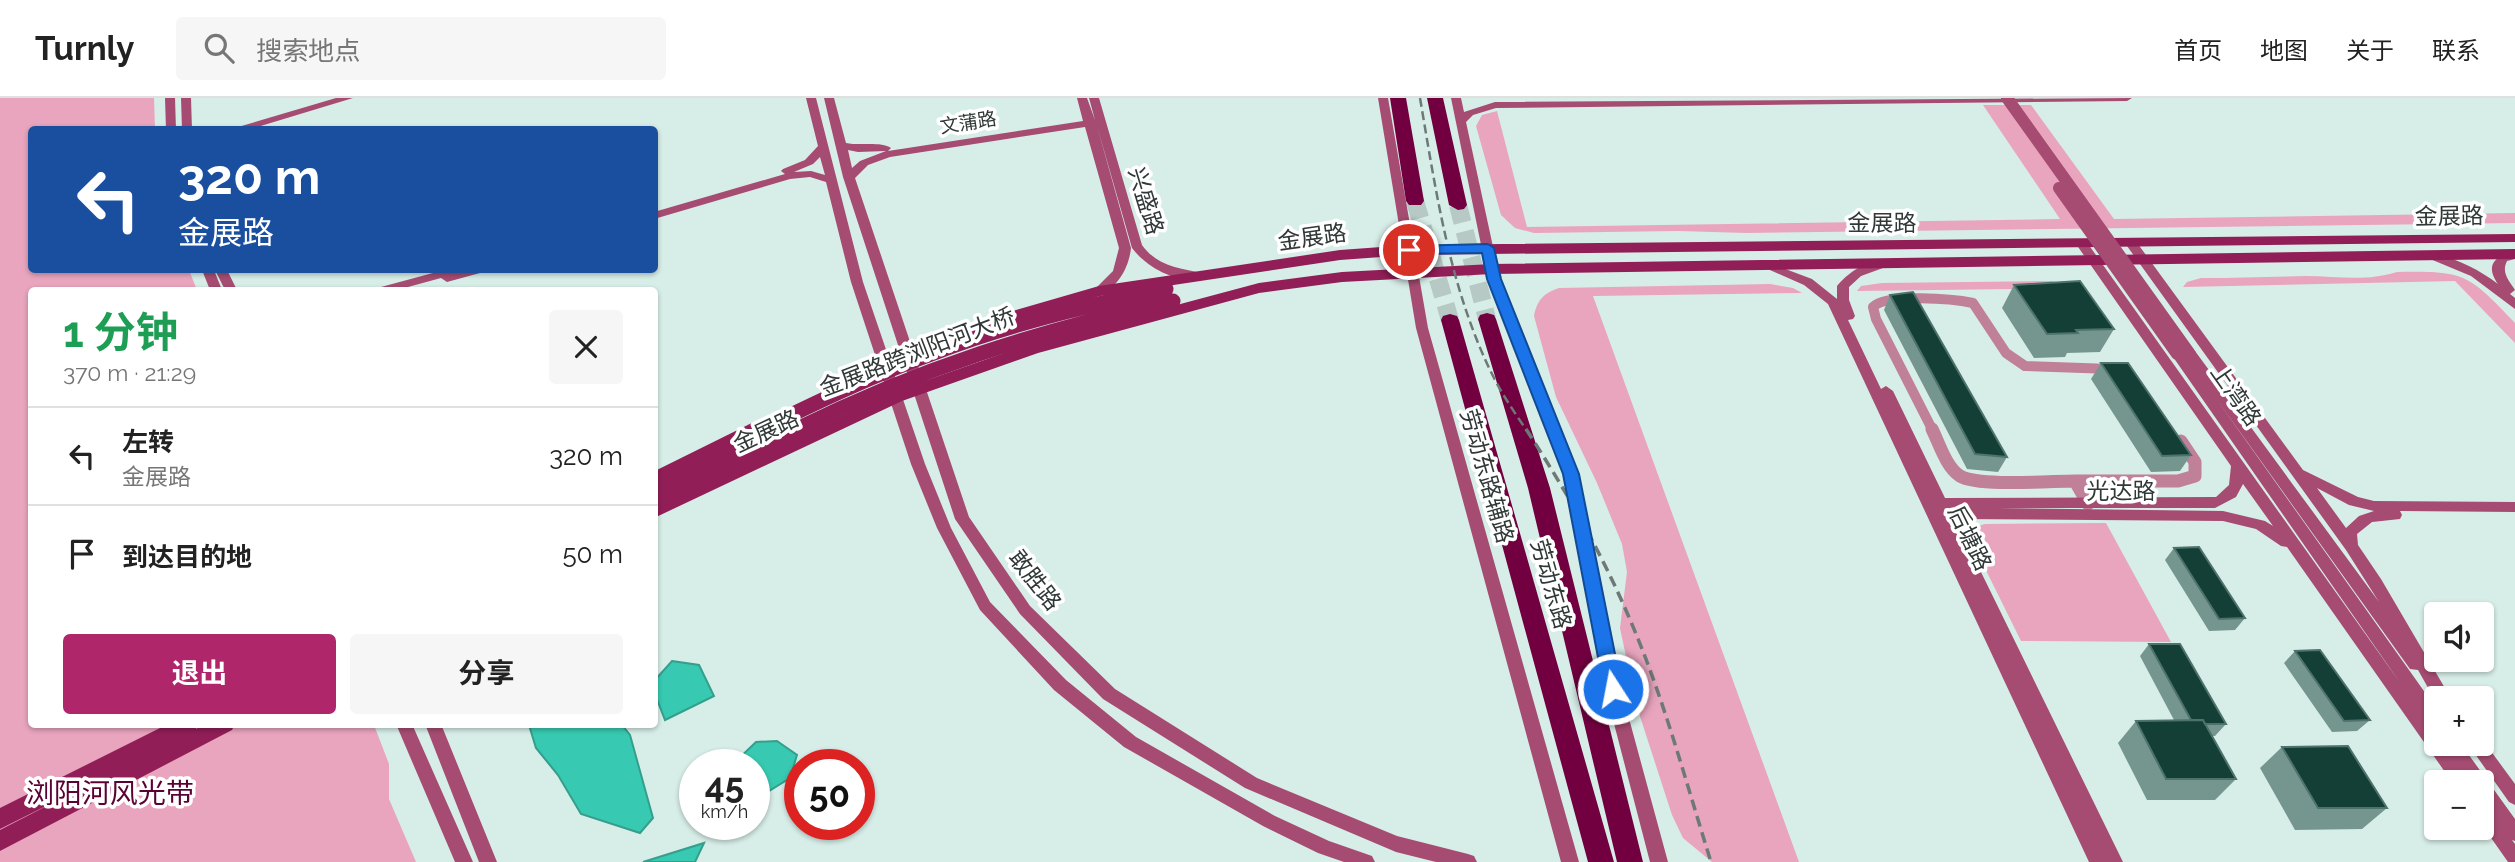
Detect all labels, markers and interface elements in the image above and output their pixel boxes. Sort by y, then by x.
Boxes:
search box [176,17,666,80]
text: Turnly [35,29,134,68]
icon: search [200,29,238,67]
text: 搜索地点 [256,36,360,66]
text: 首页 [2174,36,2222,65]
text: 地图 [2260,36,2308,65]
text: 关于 [2346,36,2394,65]
text: 联系 [2432,36,2480,65]
street label: 文蒲路 [938,107,998,137]
text: 320 m [178,148,320,205]
icon: left [63,154,154,245]
street label: 兴盛路 [1123,164,1169,238]
street label: 金展路 [2414,201,2484,230]
street label: 金展路 [1848,209,1917,236]
text: 金展路 [178,214,274,251]
street label: 金展路 [1276,218,1348,255]
pin [1379,220,1439,280]
icon: arrive [1390,231,1428,269]
street label: 金展路跨浏阳河大桥 [815,302,1018,401]
text: 1 分钟 [63,308,178,357]
button: close [549,310,623,384]
text: 370 m · 21:29 [63,359,196,386]
street label: 上湾路 [2206,359,2267,431]
street label: 金展路 [729,404,803,457]
street label: 劳动东路辅路 [1455,406,1519,546]
text: 左转 [122,427,174,457]
icon: left [63,437,101,475]
text: 320 m [549,441,623,471]
text: 金展路 [122,463,191,490]
street label: 光达路 [2087,477,2156,504]
street label: 后塘路 [1943,501,1998,575]
icon: arrive [63,535,101,573]
street label: 劳动东路 [1526,536,1577,632]
text: 50 m [562,539,623,569]
text: 到达目的地 [122,542,252,572]
street label: 敢胜路 [1004,544,1067,615]
map controls [2424,602,2494,840]
button: sound [2424,602,2494,672]
button: 退出 [63,634,336,714]
button: 分享 [350,634,623,714]
position arrow [1576,652,1650,726]
button: + [2424,686,2494,756]
speed limit sign: 50 [784,749,875,840]
text: 45 [705,765,744,806]
button: − [2424,770,2494,840]
park label: 浏阳河风光带 [26,777,194,810]
text: km/h [701,801,748,822]

